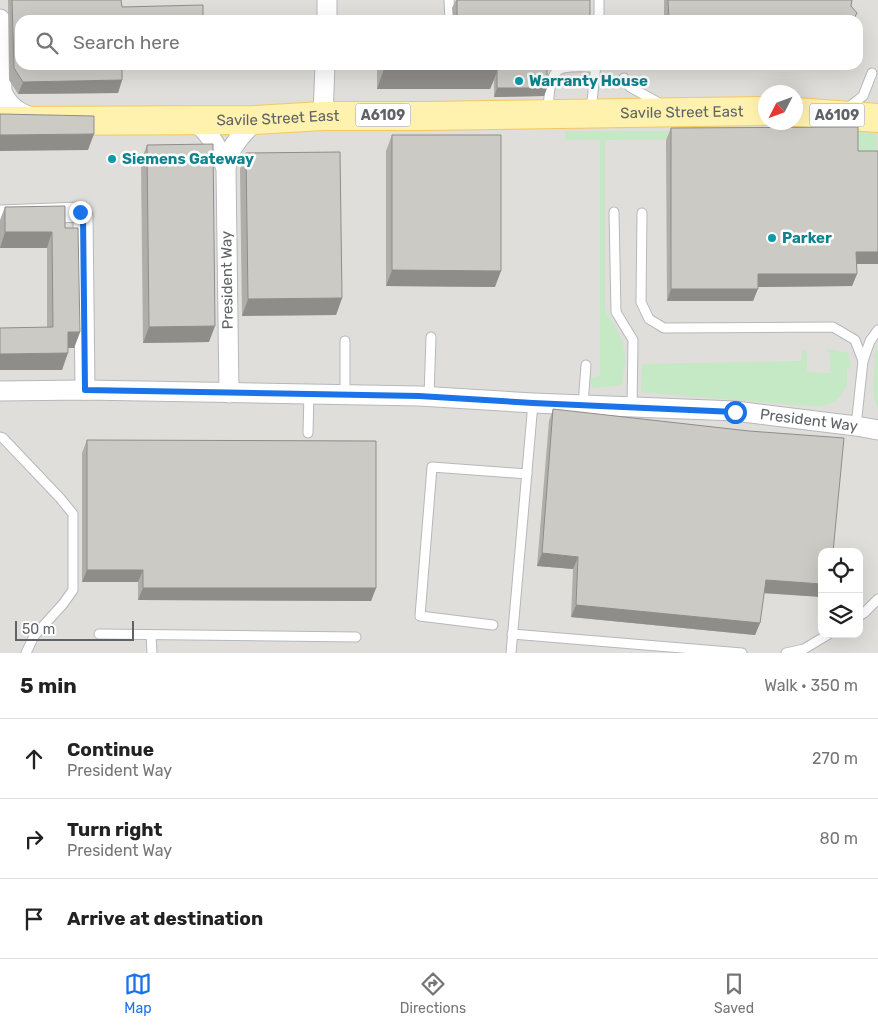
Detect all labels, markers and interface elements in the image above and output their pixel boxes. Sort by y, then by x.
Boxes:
search box [15,15,863,70]
icon: search [33,29,61,57]
text: Search here [73,31,180,54]
place label: Warranty House [529,72,648,90]
marker: Warranty House [513,75,525,87]
north arrow [758,85,803,130]
street label: Savile Street East [620,102,744,122]
road number: A6109 [356,104,410,126]
road number: A6109 [810,104,864,126]
street label: Savile Street East [216,107,340,129]
place label: Siemens Gateway [122,150,254,168]
marker: Siemens Gateway [106,153,118,165]
route end [69,201,92,224]
place label: Parker [782,229,832,247]
street label: President Way [217,231,237,329]
marker: Parker [766,232,778,244]
route start [724,401,747,424]
street label: President Way [759,405,859,435]
map controls [818,548,863,638]
button: locate [818,548,863,593]
button: layers [818,593,863,638]
scale bar [15,618,134,641]
text: 50 m [22,621,55,638]
text: 5 min [20,673,77,698]
text: Walk · 350 m [764,676,858,695]
text: Continue [67,738,154,761]
icon: ahead [20,745,48,773]
text: 270 m [812,749,858,768]
text: President Way [67,761,172,780]
text: Turn right [67,818,162,841]
icon: right [20,825,48,853]
text: 80 m [820,829,858,848]
text: President Way [67,841,172,860]
icon: arrive [20,905,48,933]
text: Arrive at destination [67,907,263,930]
tab: Map [124,970,152,1017]
tab: Directions [400,970,466,1017]
tab: Saved [714,970,754,1017]

